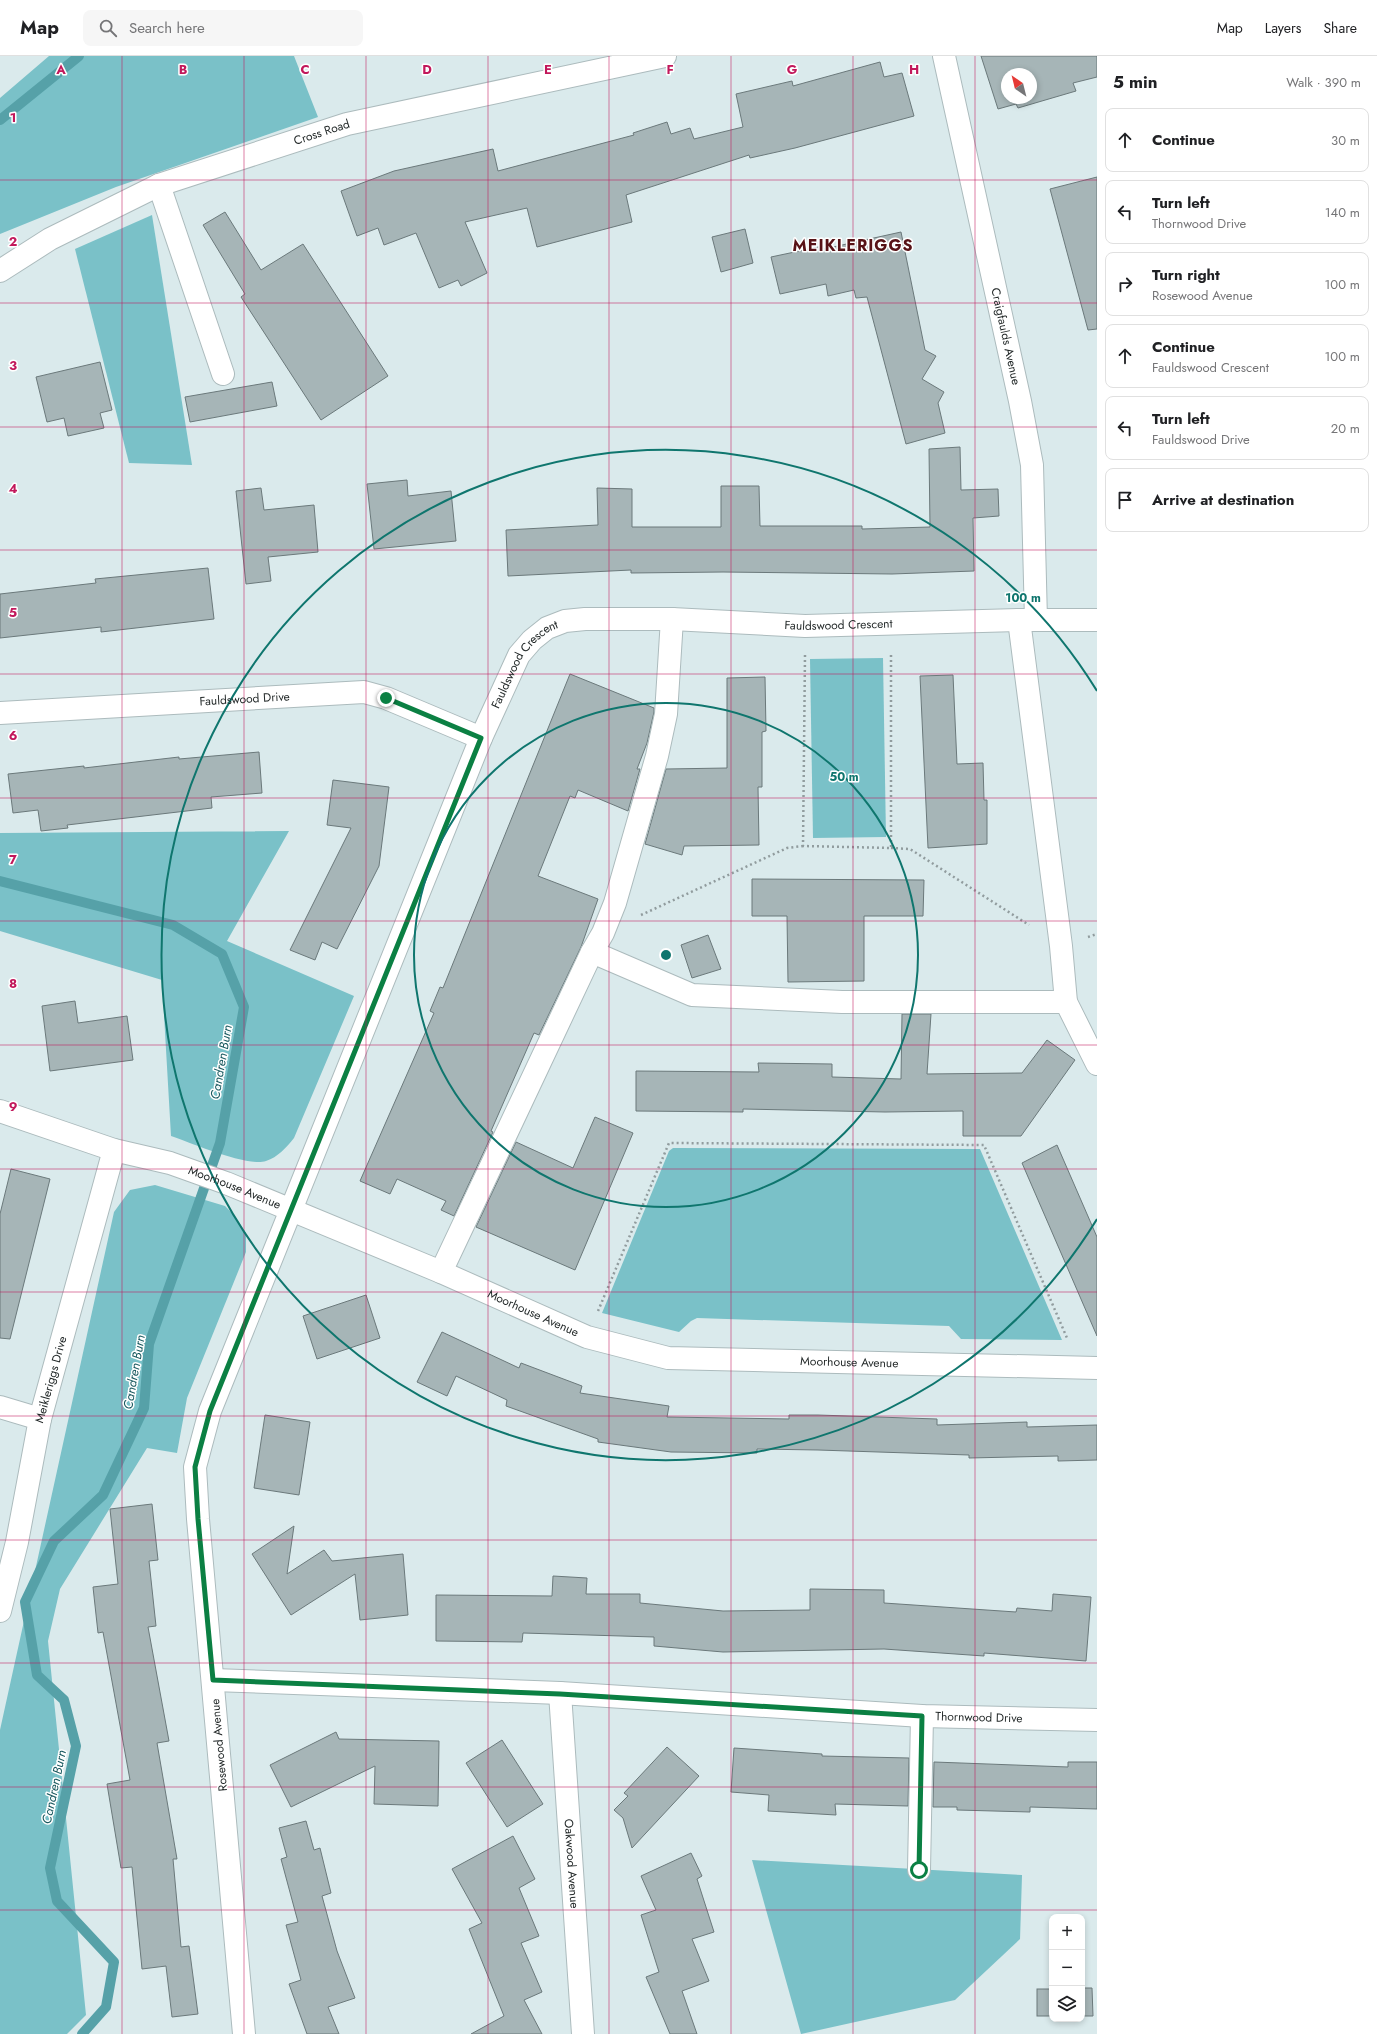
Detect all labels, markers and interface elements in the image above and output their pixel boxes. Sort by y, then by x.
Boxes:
search box [83,10,363,46]
text: Map [20,14,59,41]
icon: search [97,17,119,39]
text: Search here [129,17,205,39]
text: Map [1217,18,1243,38]
text: Layers [1265,18,1301,38]
text: Share [1323,18,1357,38]
text: A [55,60,66,79]
text: B [179,60,188,79]
text: C [300,60,310,79]
text: D [422,60,432,79]
text: E [544,60,552,79]
text: F [666,60,674,79]
text: G [787,60,798,79]
text: H [909,60,919,79]
north arrow [1001,68,1037,104]
text: 5 min [1113,70,1157,94]
text: Walk · 390 m [1286,73,1361,92]
text: 1 [10,108,16,127]
street label: Cross Road [291,115,352,150]
icon: ahead [1114,129,1136,151]
text: Continue [1152,129,1215,151]
text: 30 m [1331,131,1360,150]
text: Turn left [1152,192,1210,214]
icon: left [1114,201,1136,223]
text: 140 m [1325,203,1360,222]
text: Thornwood Drive [1152,214,1246,233]
text: 2 [9,232,17,251]
district label: MEIKLERIGGS [793,234,913,257]
text: Turn right [1152,264,1220,286]
icon: right [1114,273,1136,295]
text: 100 m [1325,275,1360,294]
street label: Craigfaulds Avenue [986,286,1025,387]
text: Rosewood Avenue [1152,286,1253,305]
text: Continue [1152,336,1215,358]
icon: ahead [1114,345,1136,367]
text: 100 m [1325,347,1360,366]
text: 3 [9,356,17,375]
text: Fauldswood Crescent [1152,358,1269,377]
text: Turn left [1152,408,1210,430]
icon: left [1114,417,1136,439]
text: 20 m [1331,419,1360,438]
text: Fauldswood Drive [1152,430,1250,449]
text: 4 [8,479,18,498]
icon: arrive [1114,489,1136,511]
text: Arrive at destination [1152,489,1294,511]
text: 100 m [1005,589,1041,607]
text: 5 [9,603,17,622]
street label: Fauldswood Crescent [784,615,893,635]
street label: Fauldswood Crescent [487,616,561,711]
street label: Fauldswood Drive [199,687,290,710]
route end [377,689,395,707]
text: 6 [9,726,18,745]
text: 50 m [829,768,859,786]
text: 7 [9,850,17,869]
centre of rings [659,948,673,962]
text: 8 [9,974,17,993]
water label: Candren Burn [205,1023,237,1101]
text: 9 [9,1097,18,1116]
street label: Moorhouse Avenue [186,1161,284,1214]
street label: Moorhouse Avenue [485,1285,582,1341]
water label: Candren Burn [118,1333,150,1411]
street label: Meikleriggs Drive [30,1334,71,1425]
street label: Moorhouse Avenue [800,1352,899,1372]
street label: Rosewood Avenue [206,1698,232,1792]
street label: Thornwood Drive [935,1707,1023,1727]
water label: Candren Burn [37,1748,71,1826]
street label: Oakwood Avenue [560,1818,584,1909]
route start [910,1861,928,1879]
map controls [1049,1914,1085,2022]
button: + [1049,1914,1085,1950]
button: − [1049,1950,1085,1986]
button: layers [1049,1986,1085,2022]

